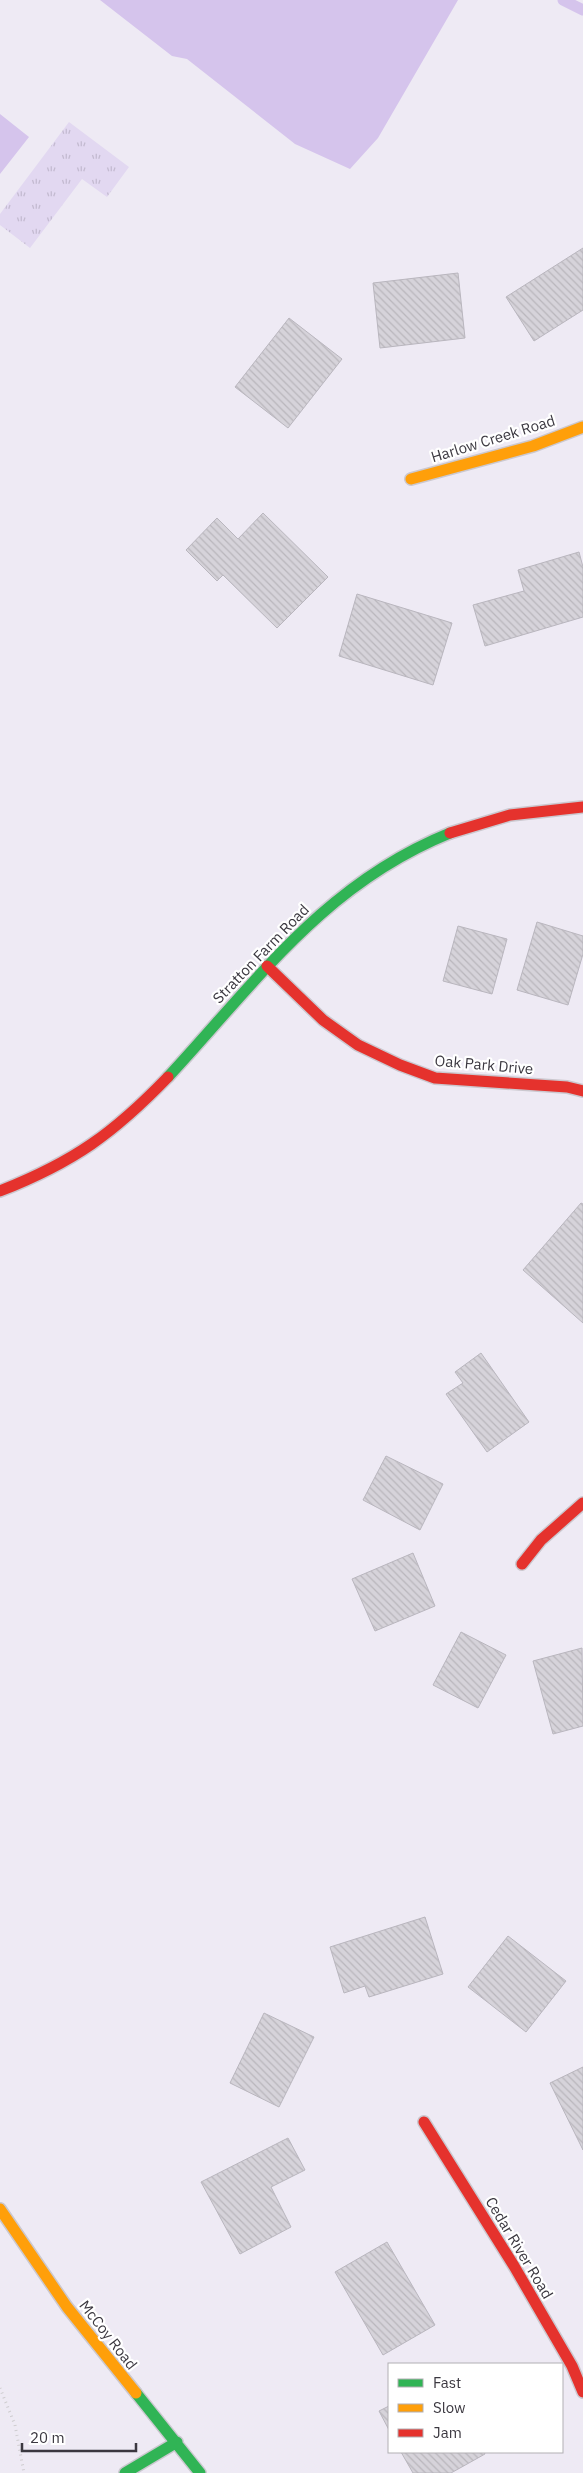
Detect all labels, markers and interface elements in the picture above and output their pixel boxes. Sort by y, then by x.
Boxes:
street label: Harlow Creek Road [429,411,557,466]
street label: Stratton Farm Road [208,900,313,1007]
street label: Oak Park Drive [434,1051,534,1078]
street label: Cedar River Road [481,2193,557,2302]
street label: McCoy Road [75,2296,141,2373]
legend [388,2363,563,2453]
text: Fast [433,2373,461,2392]
text: Slow [433,2398,466,2417]
scale bar [22,2420,136,2452]
text: Jam [433,2423,462,2442]
text: 20 m [30,2428,65,2447]

